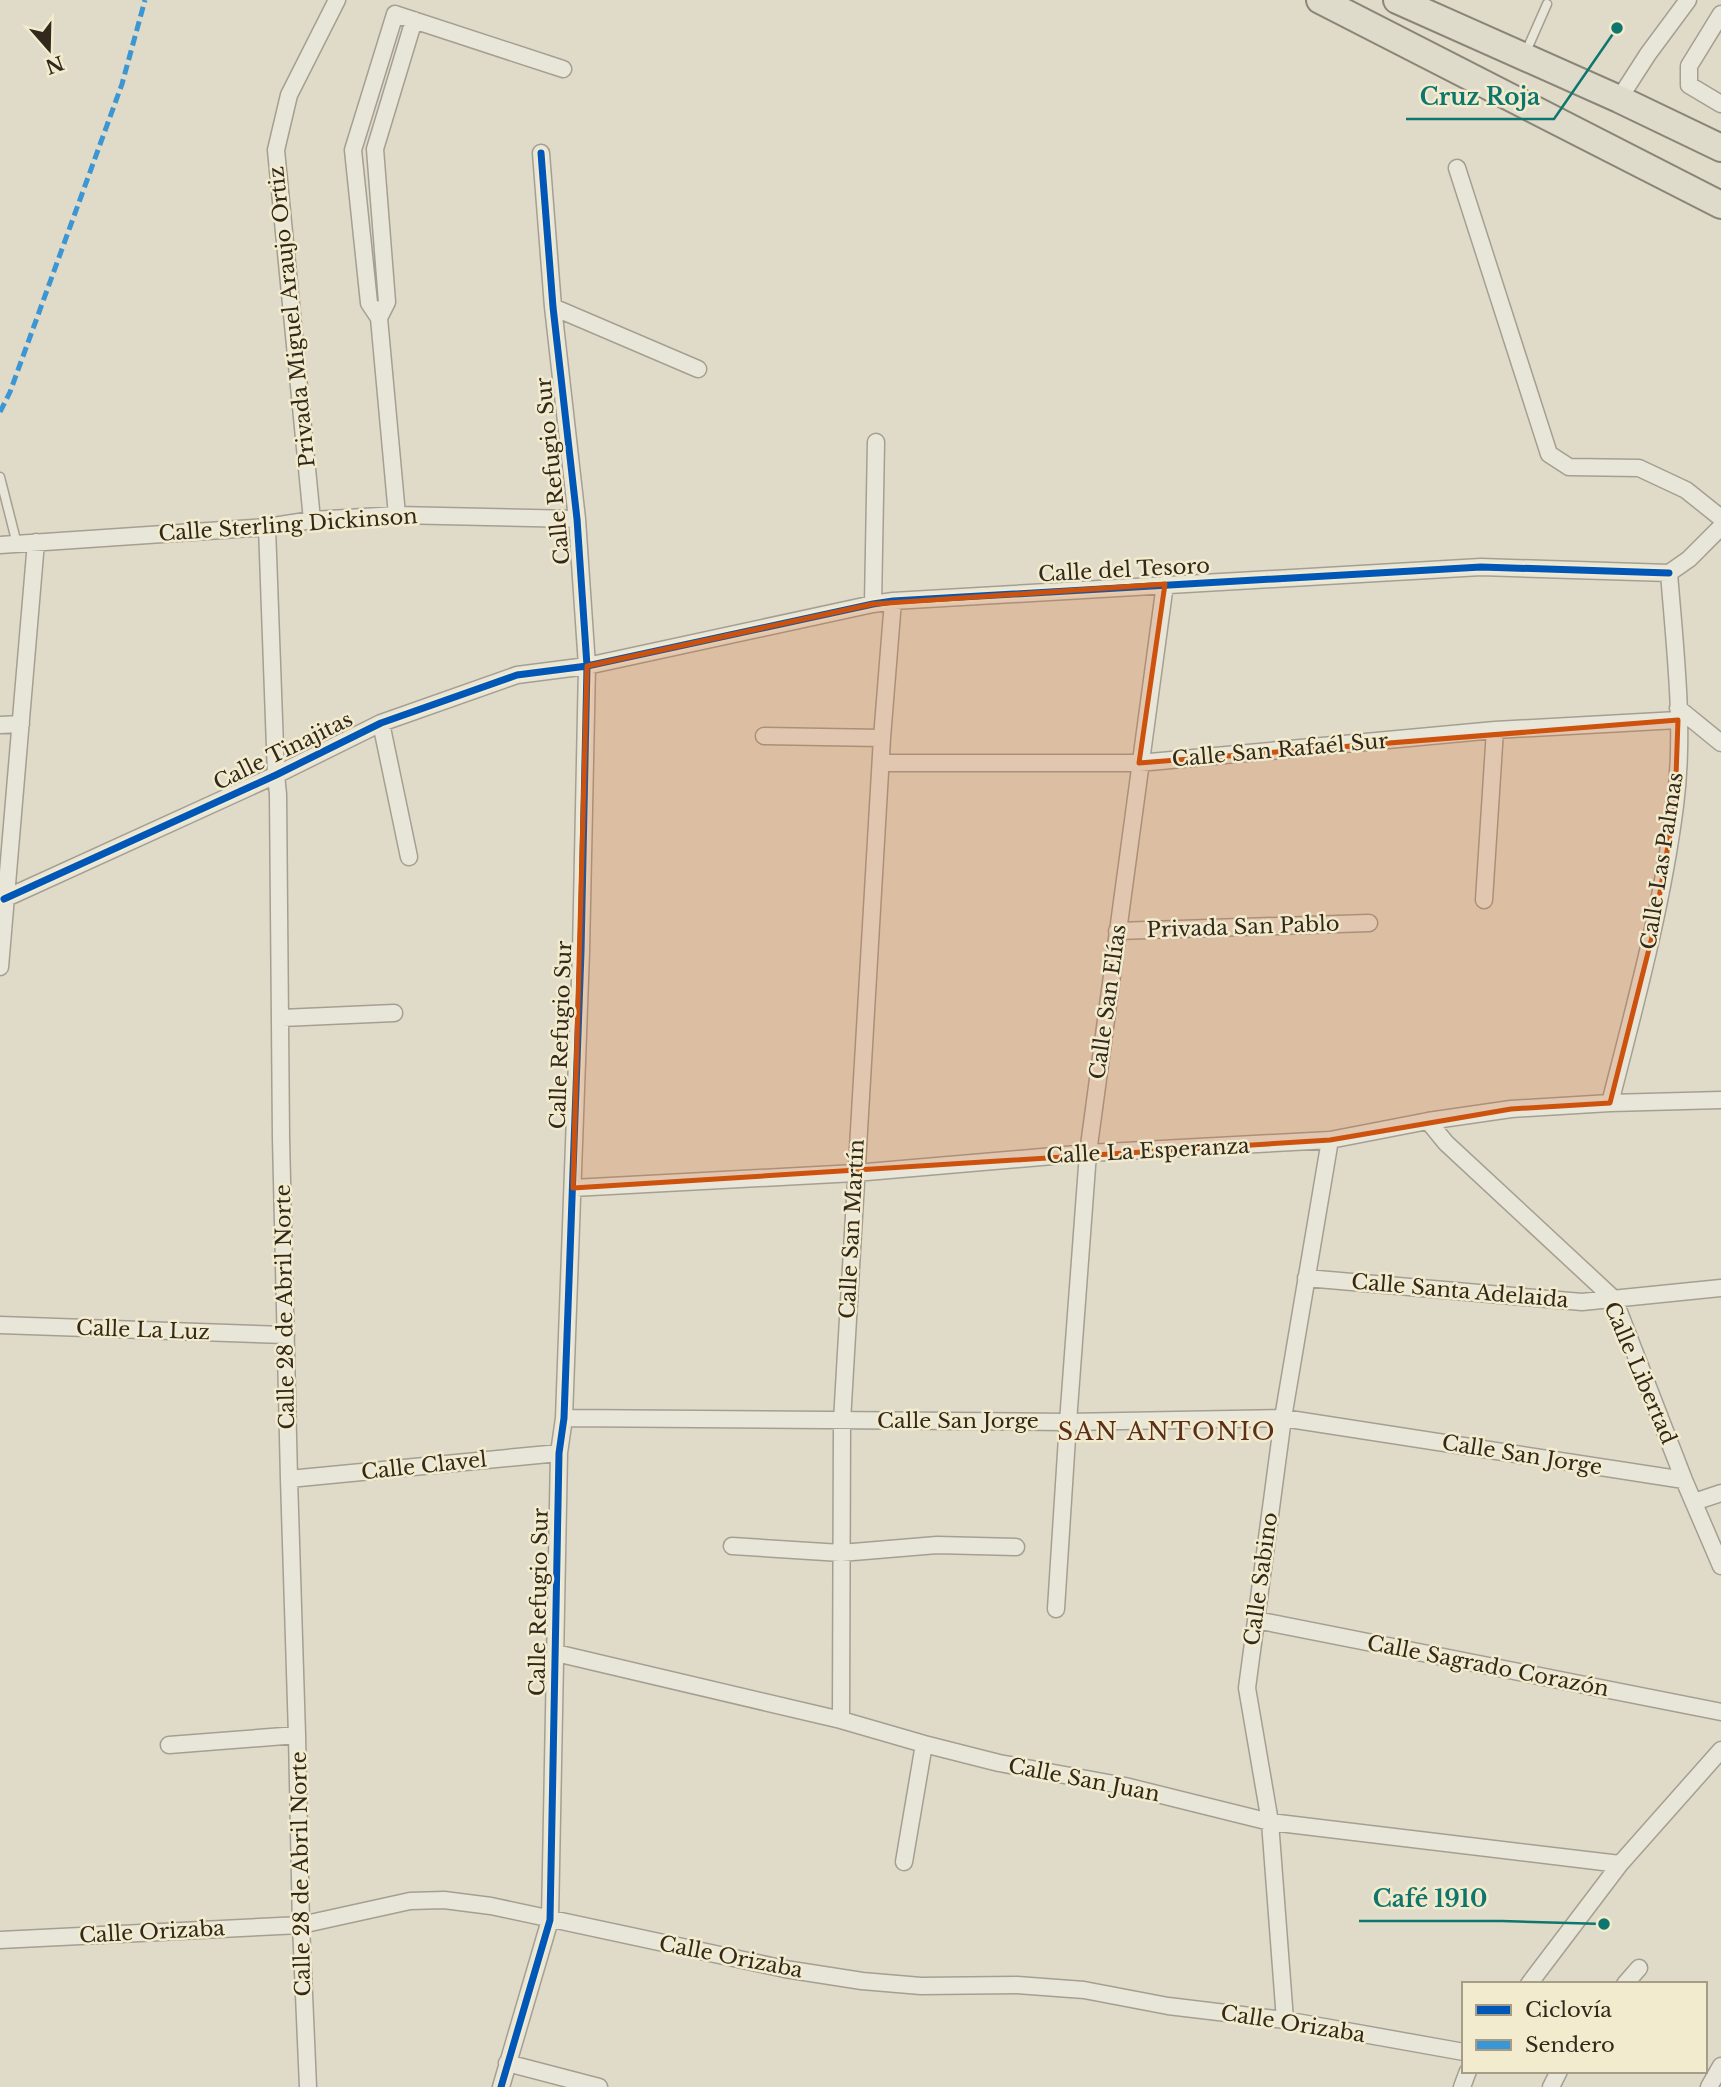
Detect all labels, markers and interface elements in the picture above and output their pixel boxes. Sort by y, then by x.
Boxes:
north arrow [14,14,84,84]
text: N [42,51,67,78]
callout: Cruz Roja [1406,75,1554,119]
text: Cruz Roja [1420,83,1540,111]
street label: Privada Miguel Araujo Ortiz [263,165,321,469]
street label: Calle Refugio Sur [530,376,576,566]
street label: Calle Sterling Dickinson [158,503,418,547]
street label: Calle del Tesoro [1037,553,1211,587]
street label: Calle Tinajitas [209,706,357,796]
street label: Calle San Rafaél Sur [1171,728,1389,772]
street label: Calle Las Palmas [1635,771,1689,951]
street label: Privada San Pablo [1146,911,1340,943]
street label: Calle San Elías [1084,923,1132,1081]
street label: Calle Refugio Sur [545,940,577,1130]
street label: Calle La Esperanza [1046,1133,1251,1169]
street label: Calle San Martín [834,1138,870,1320]
street label: Calle 28 de Abril Norte [270,1184,300,1430]
street label: Calle Santa Adelaida [1350,1269,1570,1313]
street label: Calle Libertad [1598,1298,1682,1448]
street label: Calle La Luz [76,1315,210,1345]
street label: Calle San Jorge [877,1408,1039,1434]
district label: SAN ANTONIO [1058,1417,1276,1446]
street label: Calle San Jorge [1440,1430,1604,1480]
street label: Calle Clavel [360,1446,488,1486]
street label: Calle Refugio Sur [524,1508,554,1696]
street label: Calle Sabino [1239,1511,1283,1647]
street label: Calle Sagrado Corazón [1365,1630,1611,1702]
street label: Calle 28 de Abril Norte [286,1751,316,1997]
street label: Calle San Juan [1006,1753,1162,1807]
callout: Café 1910 [1359,1877,1502,1921]
text: Café 1910 [1373,1885,1487,1913]
street label: Calle Orizaba [78,1915,226,1949]
street label: Calle Orizaba [657,1930,805,1984]
legend [1462,1982,1707,2073]
text: Ciclovía [1525,1997,1612,2023]
street label: Calle Orizaba [1219,2000,1367,2048]
text: Sendero [1525,2032,1615,2058]

